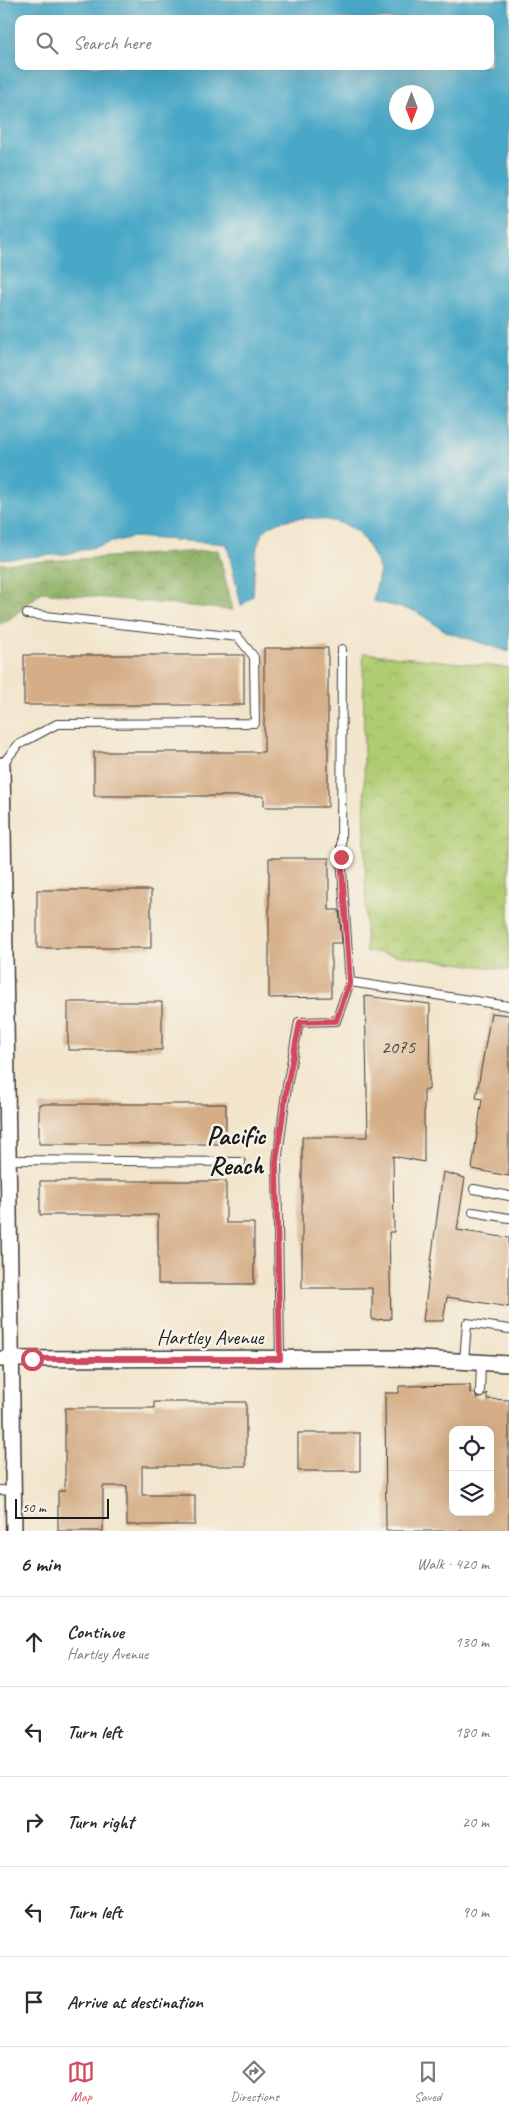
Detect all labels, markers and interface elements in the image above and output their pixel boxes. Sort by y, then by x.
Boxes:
search box [15,15,494,70]
icon: search [33,29,61,57]
text: Search here [73,31,150,55]
north arrow [389,85,434,130]
route end [330,846,353,869]
house number: 2075 [381,1035,417,1059]
district label: Pacific Reach [207,1119,267,1182]
street label: Hartley Avenue [157,1324,264,1350]
route start [21,1348,44,1371]
map controls [449,1426,494,1516]
button: locate [449,1426,494,1471]
button: layers [449,1471,494,1516]
scale bar [15,1496,109,1519]
text: 50 m [22,1499,46,1516]
text: 6 min [20,1551,61,1577]
text: Walk · 420 m [417,1554,489,1574]
text: Continue [67,1620,124,1644]
icon: ahead [20,1628,48,1656]
text: 130 m [455,1632,489,1652]
text: Hartley Avenue [67,1644,148,1664]
icon: left [20,1718,48,1746]
text: Turn left [67,1720,122,1744]
text: 180 m [455,1722,489,1742]
icon: right [20,1808,48,1836]
text: Turn right [67,1810,134,1834]
text: 20 m [462,1812,489,1832]
icon: left [20,1898,48,1926]
text: Turn left [67,1900,122,1924]
text: 90 m [462,1902,489,1922]
icon: arrive [20,1988,48,2016]
text: Arrive at destination [67,1990,203,2014]
tab: Map [67,2058,95,2105]
tab: Directions [230,2058,279,2105]
tab: Saved [414,2058,442,2105]

